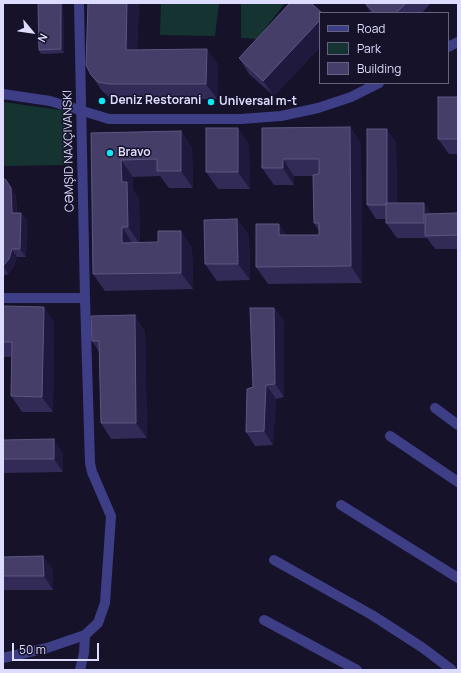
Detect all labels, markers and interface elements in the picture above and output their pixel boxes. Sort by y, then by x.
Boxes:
north arrow [12,12,52,52]
legend [319,12,449,84]
text: Road [357,20,385,37]
text: N [34,31,51,45]
text: Park [357,40,381,57]
text: Building [357,60,401,77]
street label: CƏMŞID NAXÇIVANSKI [61,90,77,212]
place label: Deniz Restorani [110,94,201,108]
place label: Universal m-t [219,95,297,109]
marker: Deniz Restorani [97,96,107,106]
marker: Universal m-t [206,97,216,107]
place label: Bravo [118,146,151,160]
marker: Bravo [105,148,115,158]
scale bar [14,635,101,661]
text: 50 m [19,641,46,658]

